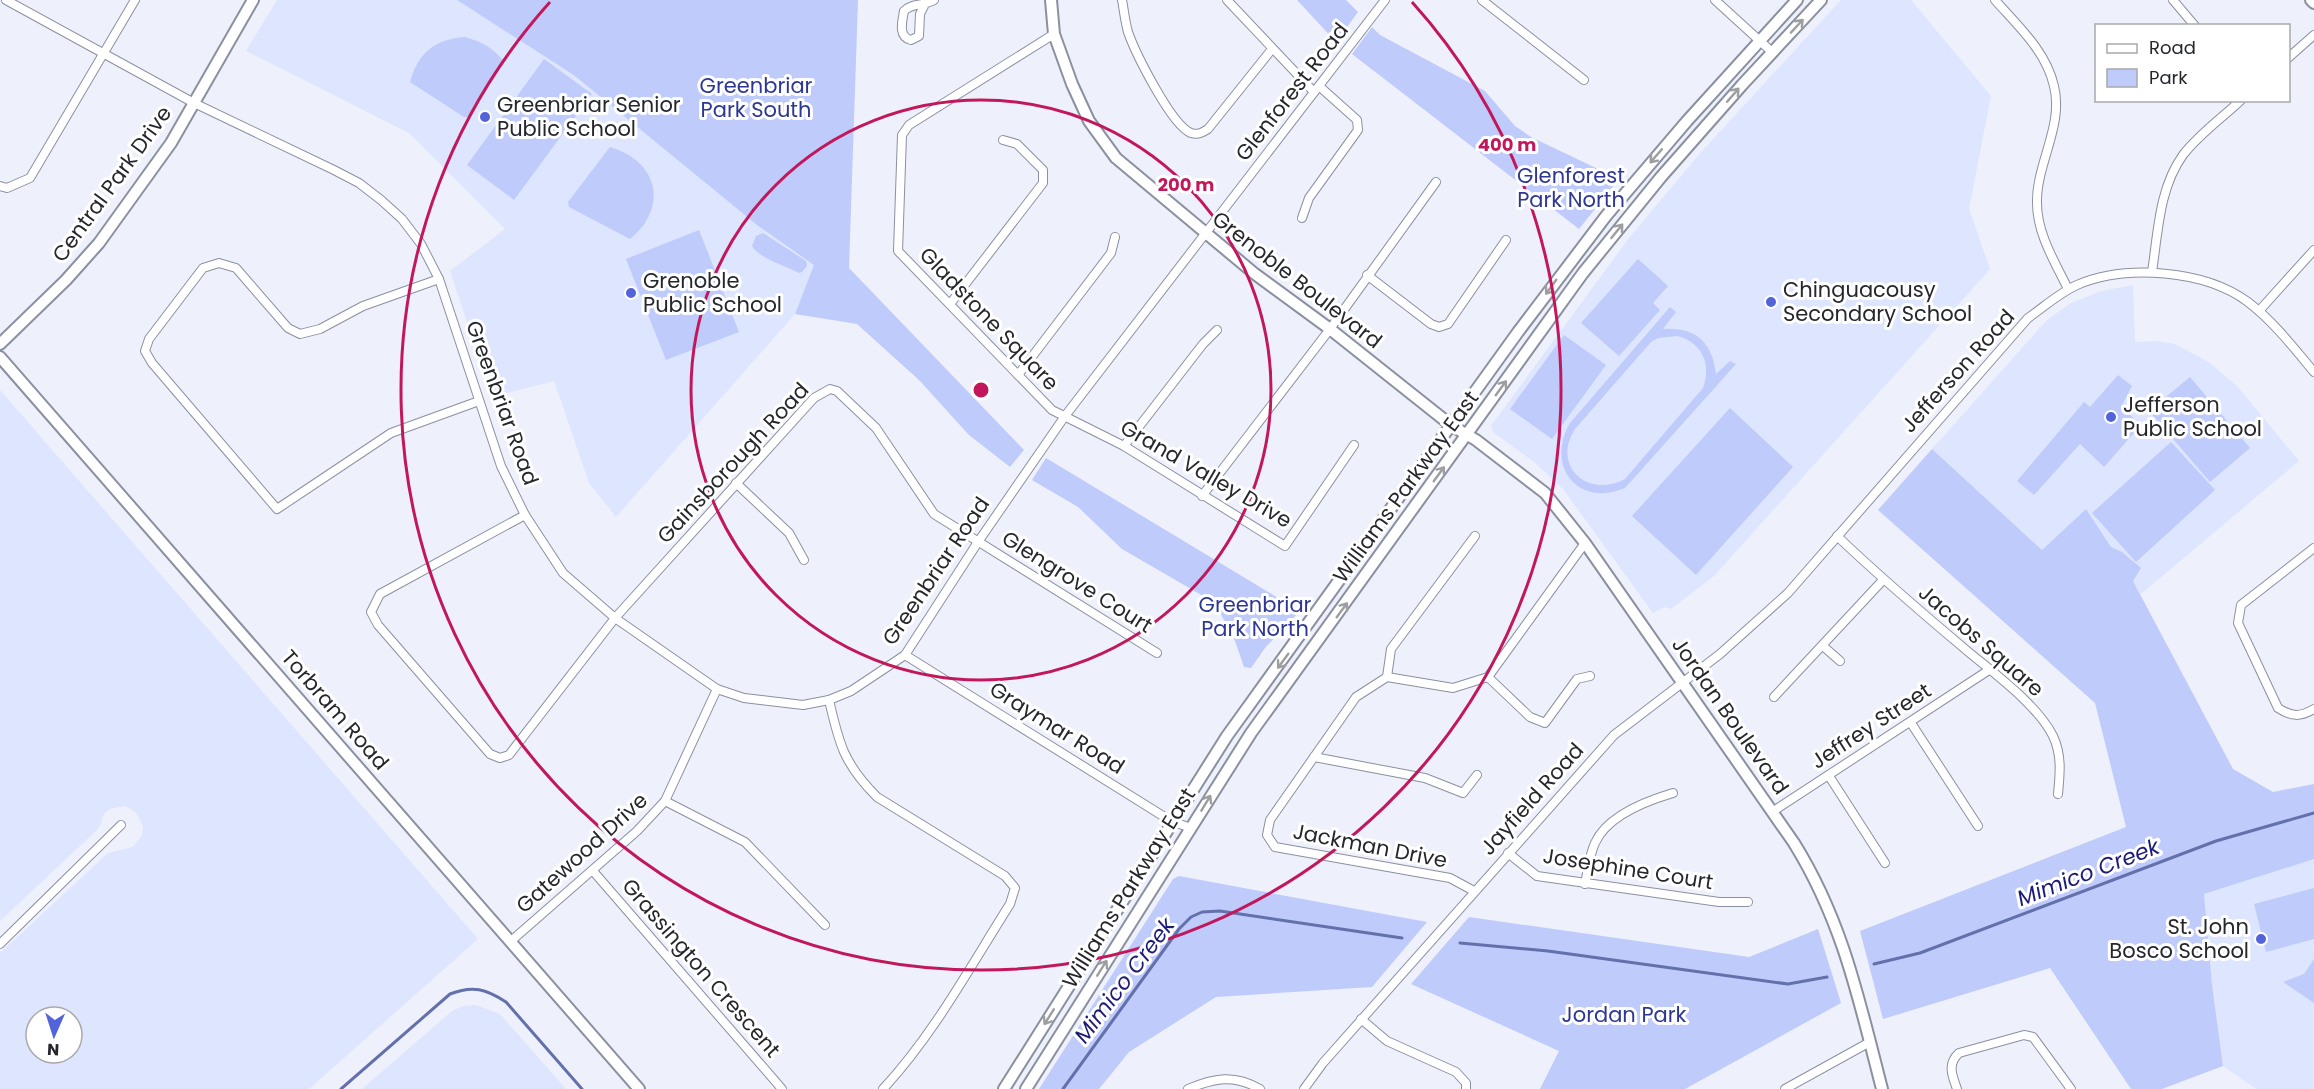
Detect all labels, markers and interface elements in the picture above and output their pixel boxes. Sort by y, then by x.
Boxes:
street label: Glenforest Road [1228,17,1355,167]
one-way arrow [1790,19,1804,34]
legend [2095,24,2290,102]
text: Road [2149,35,2196,60]
text: Park [2149,65,2188,90]
park label: Greenbriar Park South [700,71,813,124]
one-way arrow [1726,88,1740,103]
place label: Greenbriar Senior Public School [497,90,681,143]
street label: Central Park Drive [45,100,178,268]
marker: Greenbriar Senior Public School [478,110,492,124]
text: 400 m [1478,132,1536,157]
one-way arrow [1649,148,1663,163]
park label: Glenforest Park North [1517,161,1625,214]
text: 200 m [1158,172,1214,197]
street label: Grenoble Boulevard [1206,204,1388,355]
one-way arrow [1610,223,1623,239]
street label: Gladstone Square [913,241,1065,397]
place label: Grenoble Public School [643,266,782,319]
place label: Chinguacousy Secondary School [1783,275,1972,328]
one-way arrow [1544,279,1557,295]
marker: Grenoble Public School [624,286,638,300]
marker: Chinguacousy Secondary School [1764,295,1778,309]
street label: Jefferson Road [1894,303,2021,439]
street label: Greenbriar Road [459,317,546,489]
street label: Gainsborough Road [650,376,815,549]
centre of rings [971,380,991,400]
one-way arrow [1495,380,1507,396]
street label: Williams Parkway East [1326,385,1485,589]
place label: Jefferson Public School [2123,390,2262,443]
marker: Jefferson Public School [2104,410,2118,424]
street label: Grand Valley Drive [1115,413,1297,534]
one-way arrow [1433,466,1445,482]
street label: Greenbriar Road [875,491,996,651]
street label: Glengrove Court [996,524,1158,640]
street label: Jacobs Square [1912,578,2050,703]
park label: Greenbriar Park North [1199,590,1312,643]
one-way arrow [1336,602,1348,618]
street label: Jordan Boulevard [1665,631,1796,800]
street label: Torbram Road [275,643,396,776]
one-way arrow [1276,652,1289,668]
street label: Graymar Road [984,674,1130,781]
street label: Jeffrey Street [1805,676,1936,775]
street label: Jayfield Road [1473,736,1590,861]
street label: Williams Parkway East [1055,782,1202,993]
street label: Gatewood Drive [510,786,654,920]
one-way arrow [1200,795,1212,812]
street label: Jackman Drive [1291,816,1450,875]
water label: Mimico Creek [2013,830,2165,914]
street label: Josephine Court [1541,841,1715,896]
street label: Grassington Crescent [616,872,787,1063]
water label: Mimico Creek [1067,910,1183,1050]
place label: St. John Bosco School [2109,912,2249,965]
marker: St. John Bosco School [2254,932,2268,946]
one-way arrow [1096,960,1108,977]
park label: Jordan Park [1562,1000,1687,1029]
north arrow [24,1005,84,1065]
one-way arrow [1043,1008,1055,1025]
text: N [47,1038,60,1061]

